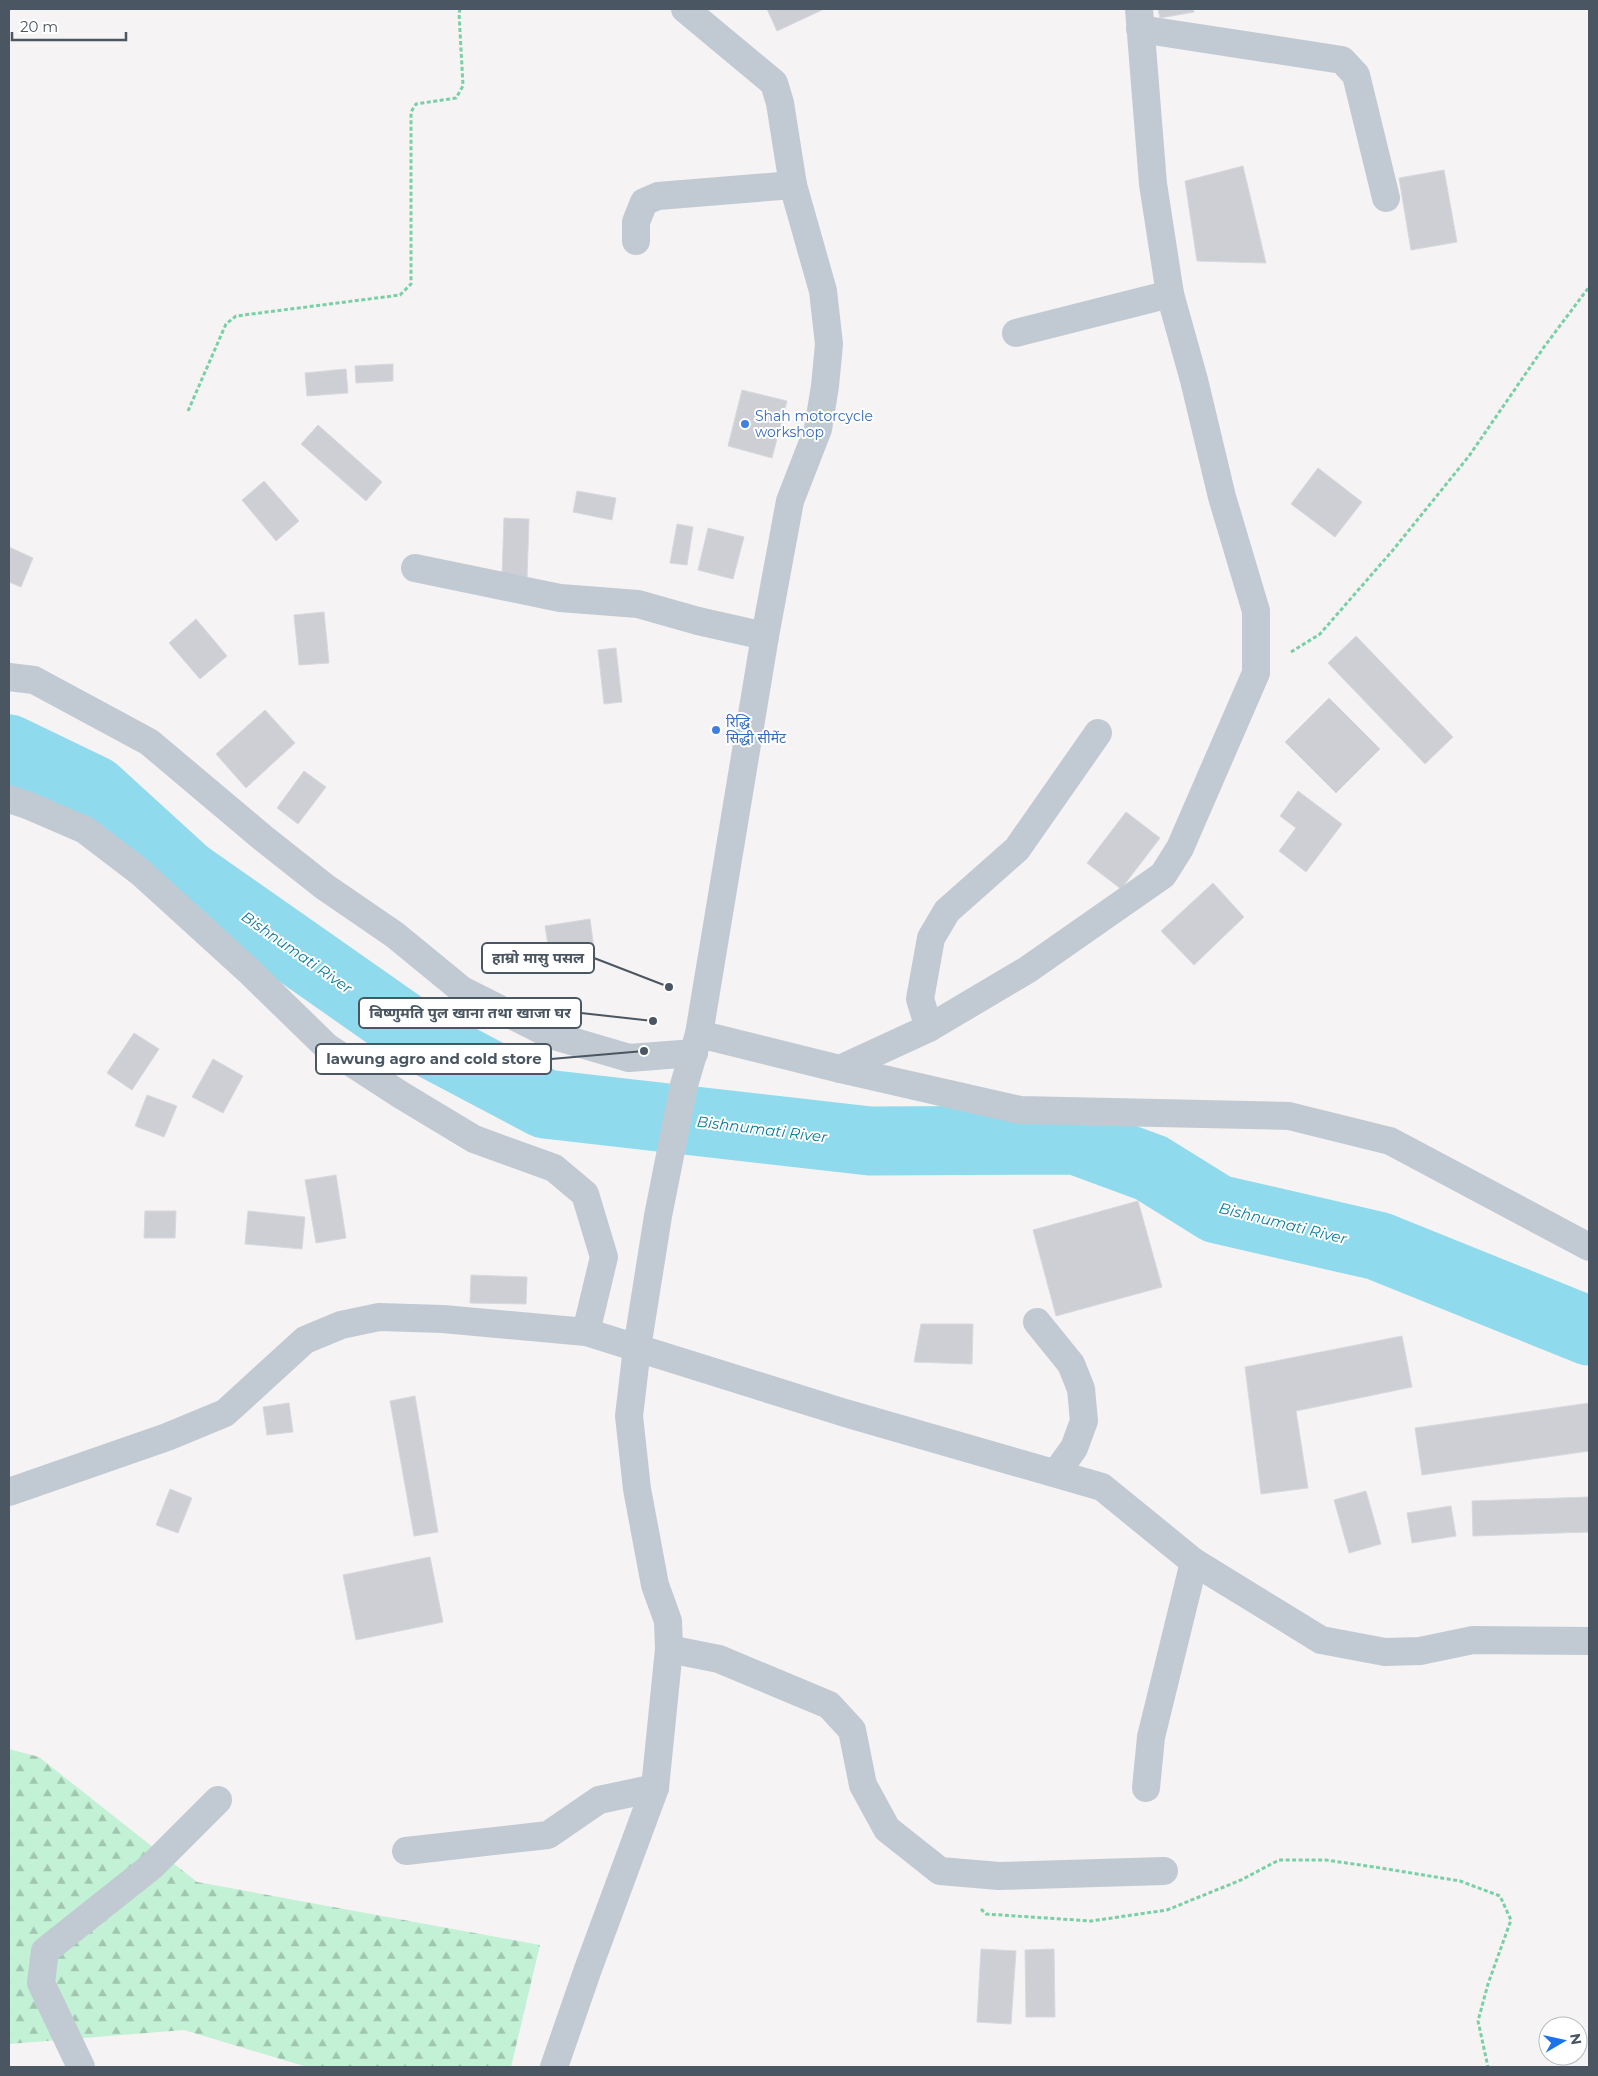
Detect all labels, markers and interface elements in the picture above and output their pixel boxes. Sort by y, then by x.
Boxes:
scale bar [12,10,126,42]
text: 20 m [20,17,58,36]
place label: Shah motorcycle workshop [755,407,873,441]
marker: Shah motorcycle workshop [739,418,751,430]
place label: रिद्धि सिद्धी सीमेंट [726,713,787,747]
marker: रिद्धि सिद्धी सीमेंट [710,724,722,736]
water label: Bishnumati River [238,907,357,998]
callout: हाम्रो मासु पसल [482,943,594,973]
text: हाम्रो मासु पसल [492,948,585,968]
callout: बिष्णुमति पुल खाना तथा खाजा घर [359,998,581,1028]
text: बिष्णुमति पुल खाना तथा खाजा घर [369,1003,571,1023]
callout: lawung agro and cold store [316,1044,551,1074]
text: lawung agro and cold store [326,1049,542,1068]
water label: Bishnumati River [696,1112,829,1147]
water label: Bishnumati River [1217,1198,1350,1248]
north arrow [1538,2016,1588,2066]
text: N [1566,2032,1586,2046]

